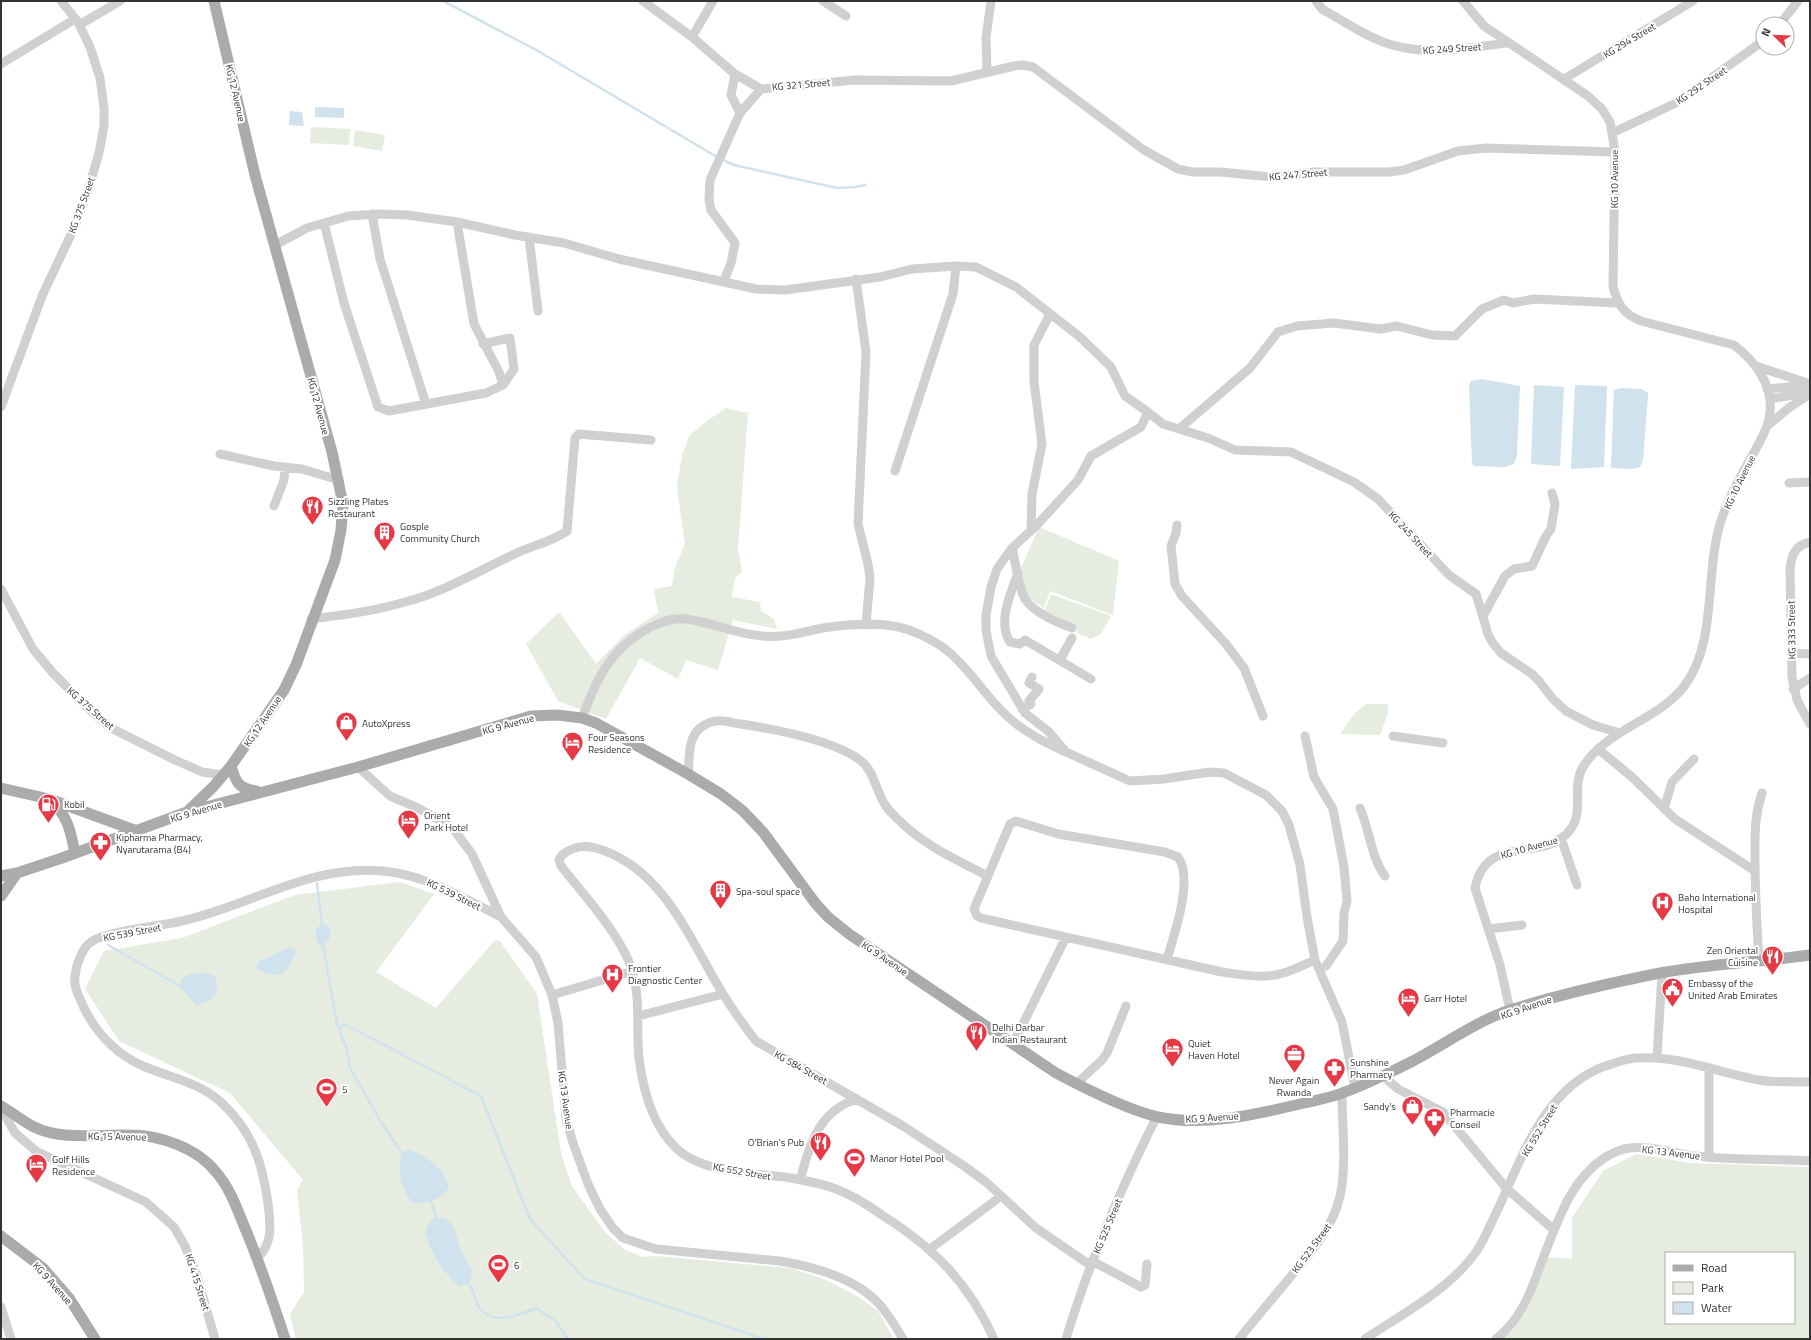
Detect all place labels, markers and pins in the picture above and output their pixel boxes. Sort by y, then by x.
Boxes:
restaurant icon: Sizzling Plates Restaurant [299,494,325,527]
place label: Sizzling Plates Restaurant [328,494,389,521]
building icon: Gosple Community Church [371,519,397,552]
place label: Gosple Community Church [400,519,480,546]
shop icon: AutoXpress [333,710,359,743]
place label: AutoXpress [362,716,411,731]
hotel icon: Four Seasons Residence [559,730,585,763]
place label: Four Seasons Residence [588,730,645,757]
fuel station icon: Kobil [35,791,61,824]
place label: Kobil [64,797,85,812]
hotel icon: Orient Park Hotel [396,808,422,841]
place label: Orient Park Hotel [424,808,468,835]
pharmacy icon: Kipharma Pharmacy, Nyarutarama (B4) [87,830,113,863]
place label: Kipharma Pharmacy, Nyarutarama (B4) [116,830,203,857]
building icon: Spa-soul space [708,878,734,911]
place label: Spa-soul space [736,884,800,899]
hospital icon: Baho International Hospital [1650,890,1676,923]
place label: Baho International Hospital [1678,890,1756,917]
place label: Zen Oriental Cuisine [1707,943,1758,970]
restaurant icon: Zen Oriental Cuisine [1760,943,1786,976]
hospital icon: Frontier Diagnostic Center [600,961,626,994]
place label: Frontier Diagnostic Center [628,961,703,988]
public building icon: Embassy of the United Arab Emirates [1659,976,1685,1009]
place label: Embassy of the United Arab Emirates [1688,976,1778,1003]
hotel icon: Garr Hotel [1396,985,1422,1018]
place label: Garr Hotel [1424,991,1467,1006]
restaurant icon: Delhi Darbar Indian Restaurant [964,1020,990,1053]
place label: Delhi Darbar Indian Restaurant [992,1020,1067,1047]
hotel icon: Quiet Haven Hotel [1160,1036,1186,1069]
place label: Quiet Haven Hotel [1188,1036,1240,1063]
office icon: Never Again Rwanda [1281,1041,1307,1074]
pharmacy icon: Sunshine Pharmacy [1321,1055,1347,1088]
place label: Sunshine Pharmacy [1350,1055,1393,1082]
place label: Never Again Rwanda [1269,1073,1319,1100]
sports icon: 5 [314,1076,340,1109]
place label: 5 [342,1082,348,1097]
shop icon: Sandy's [1399,1093,1425,1126]
place label: Sandy's [1363,1099,1396,1114]
pharmacy icon: Pharmacie Conseil [1422,1105,1448,1138]
place label: Pharmacie Conseil [1450,1105,1495,1132]
restaurant icon: O'Brian's Pub [807,1129,833,1162]
place label: O'Brian's Pub [748,1135,804,1150]
sports icon: Manor Hotel Pool [842,1145,868,1178]
place label: Manor Hotel Pool [870,1151,944,1166]
hotel icon: Golf Hills Residence [23,1152,49,1185]
place label: Golf Hills Residence [52,1152,95,1179]
sports icon: 6 [486,1252,512,1285]
place label: 6 [514,1258,520,1273]

